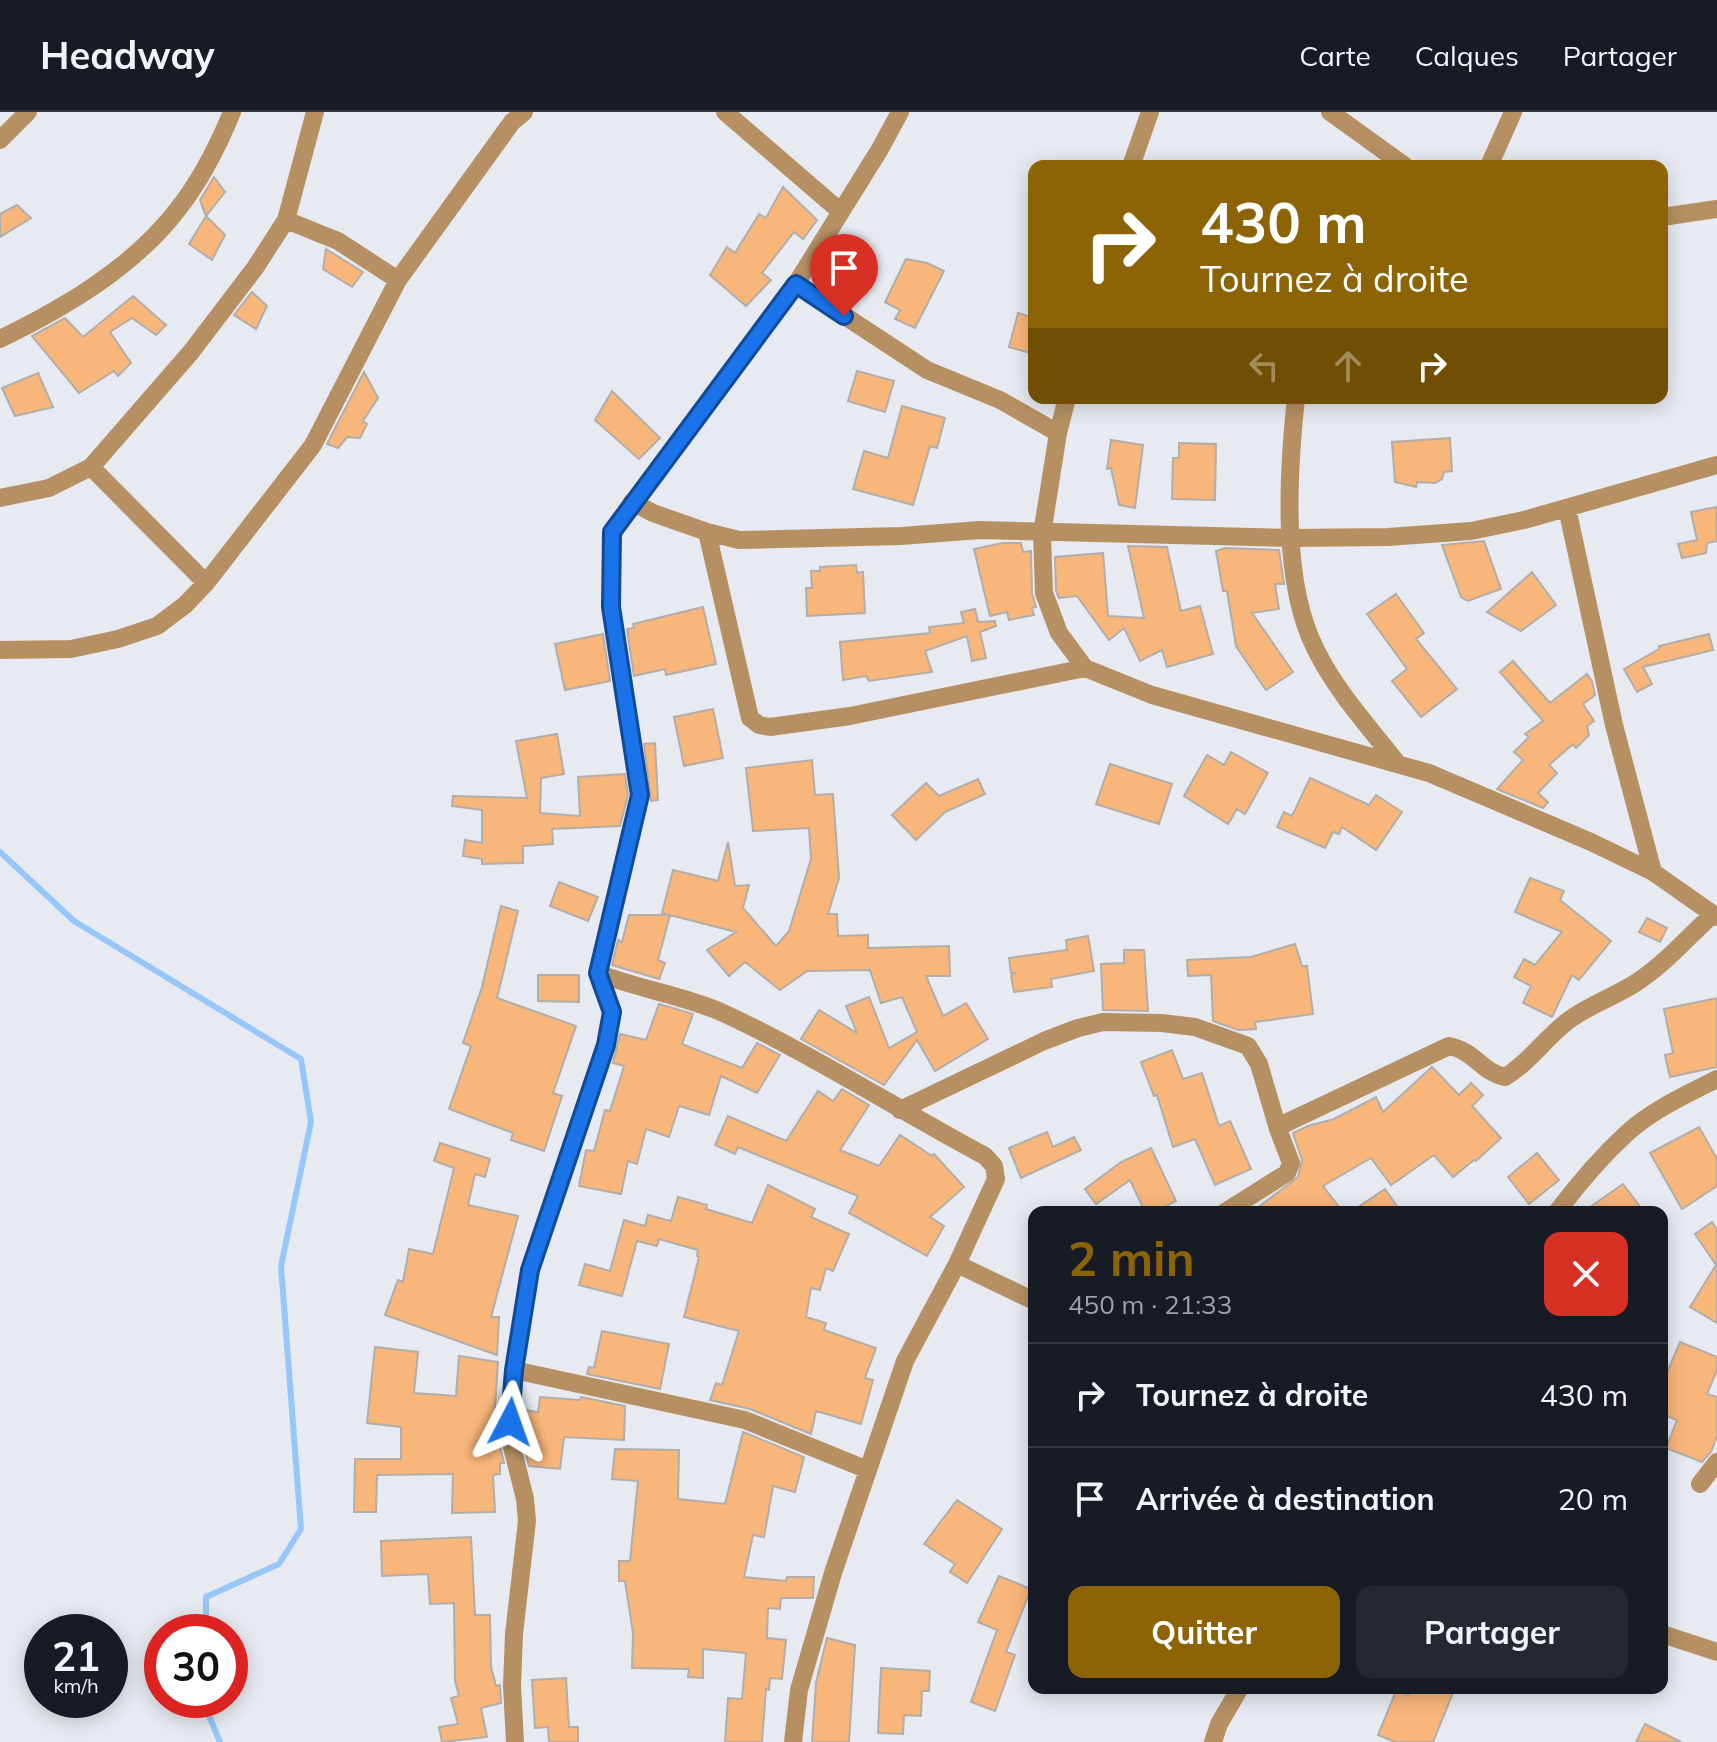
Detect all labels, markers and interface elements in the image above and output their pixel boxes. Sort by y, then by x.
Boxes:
text: Headway [40,31,215,79]
text: Carte [1299,38,1371,73]
text: Calques [1415,38,1519,73]
text: Partager [1563,38,1677,73]
text: 430 m [1200,187,1367,257]
icon: right [1068,192,1172,296]
pin [810,234,878,316]
icon: arrive [822,246,866,290]
text: Tournez à droite [1200,256,1469,301]
icon: left [1242,344,1286,388]
icon: ahead [1326,344,1370,388]
icon: right [1410,344,1454,388]
text: 2 min [1068,1228,1195,1288]
button: close [1544,1232,1628,1316]
text: 450 m · 21:33 [1068,1288,1232,1321]
icon: right [1068,1373,1112,1417]
text: Tournez à droite [1136,1376,1368,1414]
text: 430 m [1540,1376,1628,1414]
position arrow [468,1380,552,1464]
icon: arrive [1068,1477,1112,1521]
text: Arrivée à destination [1136,1480,1435,1518]
text: 20 m [1558,1480,1628,1518]
button: Quitter [1068,1586,1340,1678]
button: Partager [1356,1586,1628,1678]
speed limit sign: 30 [144,1614,248,1718]
text: 21 [52,1631,100,1681]
text: km/h [53,1673,99,1698]

